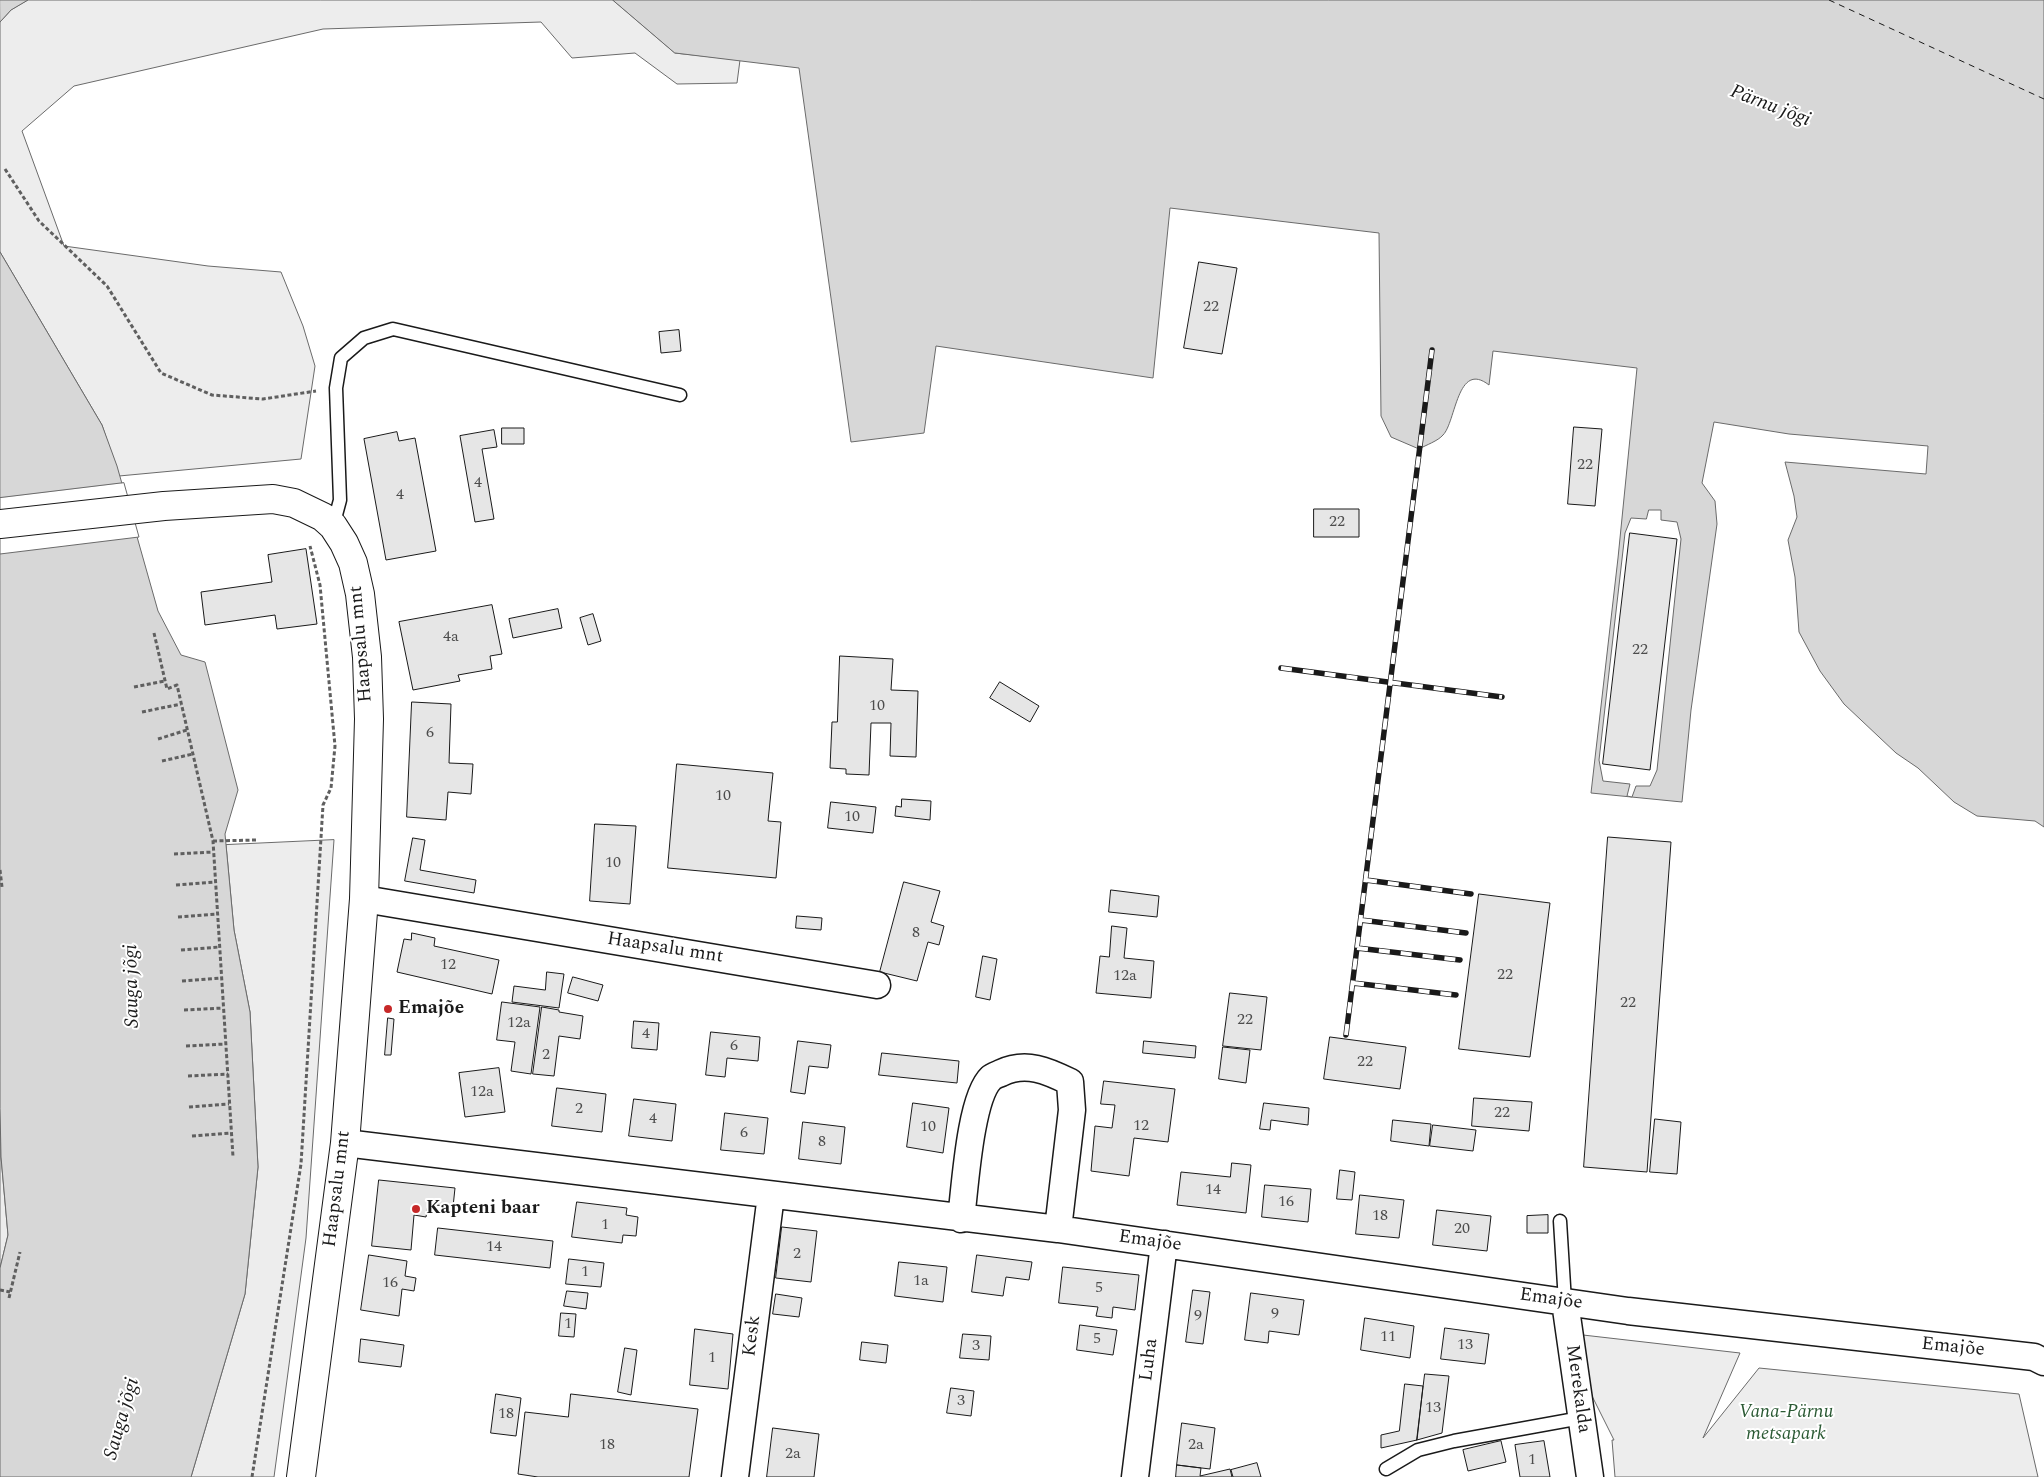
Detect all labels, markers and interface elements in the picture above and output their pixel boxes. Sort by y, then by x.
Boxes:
water label: Pärnu jõgi [1726,81,1814,133]
house number: 22 [1203,298,1219,318]
house number: 22 [1577,456,1593,476]
house number: 4 [474,474,482,494]
house number: 4 [396,486,404,506]
house number: 22 [1329,513,1345,533]
street label: Haapsalu mnt [346,585,378,703]
house number: 4a [443,628,459,648]
house number: 22 [1632,641,1648,661]
house number: 10 [869,697,885,717]
house number: 6 [426,724,434,744]
house number: 10 [715,787,731,807]
house number: 10 [844,808,860,828]
house number: 10 [605,854,621,874]
house number: 8 [912,924,920,944]
street label: Haapsalu mnt [605,929,725,969]
water label: Sauga jõgi [120,944,146,1028]
house number: 12 [440,956,456,976]
house number: 22 [1497,966,1513,986]
house number: 12a [1113,967,1137,987]
house number: 22 [1620,994,1636,1014]
place label: Emajõe [398,998,464,1020]
marker: Emajõe [382,1003,394,1015]
house number: 22 [1237,1011,1253,1031]
house number: 12a [507,1014,531,1034]
house number: 4 [642,1025,650,1045]
house number: 6 [730,1037,738,1057]
house number: 2 [542,1046,550,1066]
house number: 22 [1357,1053,1373,1073]
house number: 12a [470,1083,494,1103]
house number: 2 [575,1100,583,1120]
house number: 22 [1494,1104,1510,1124]
house number: 4 [649,1110,657,1130]
house number: 12 [1133,1117,1149,1137]
house number: 10 [920,1118,936,1138]
house number: 6 [740,1124,748,1144]
street label: Haapsalu mnt [320,1129,356,1249]
house number: 8 [818,1133,826,1153]
house number: 14 [1205,1181,1221,1201]
house number: 16 [1278,1193,1294,1213]
place label: Kapteni baar [426,1198,540,1220]
marker: Kapteni baar [410,1203,422,1215]
house number: 18 [1372,1207,1388,1227]
house number: 1 [601,1216,609,1236]
house number: 20 [1454,1220,1470,1240]
street label: Emajõe [1117,1226,1183,1258]
house number: 14 [486,1238,502,1258]
house number: 2 [793,1245,801,1265]
house number: 1 [581,1263,589,1283]
house number: 1a [913,1272,929,1292]
house number: 16 [382,1274,398,1294]
house number: 5 [1095,1279,1103,1299]
street label: Emajõe [1518,1284,1584,1316]
house number: 9 [1271,1305,1279,1325]
house number: 9 [1194,1307,1202,1327]
street label: Kesk [739,1314,767,1358]
house number: 1 [564,1315,572,1335]
house number: 11 [1380,1328,1396,1348]
house number: 5 [1093,1330,1101,1350]
street label: Emajõe [1920,1333,1986,1363]
house number: 13 [1457,1336,1473,1356]
house number: 3 [972,1337,980,1357]
street label: Luha [1136,1337,1164,1383]
street label: Merekalda [1560,1343,1594,1435]
house number: 1 [708,1349,716,1369]
water label: Sauga jõgi [100,1375,146,1463]
house number: 3 [957,1392,965,1412]
house number: 13 [1425,1399,1441,1419]
park label: Vana-Pärnu metsapark [1739,1402,1833,1446]
house number: 18 [498,1405,514,1425]
house number: 18 [599,1436,615,1456]
house number: 2a [1188,1436,1204,1456]
house number: 2a [785,1445,801,1465]
house number: 1 [1528,1451,1536,1471]

